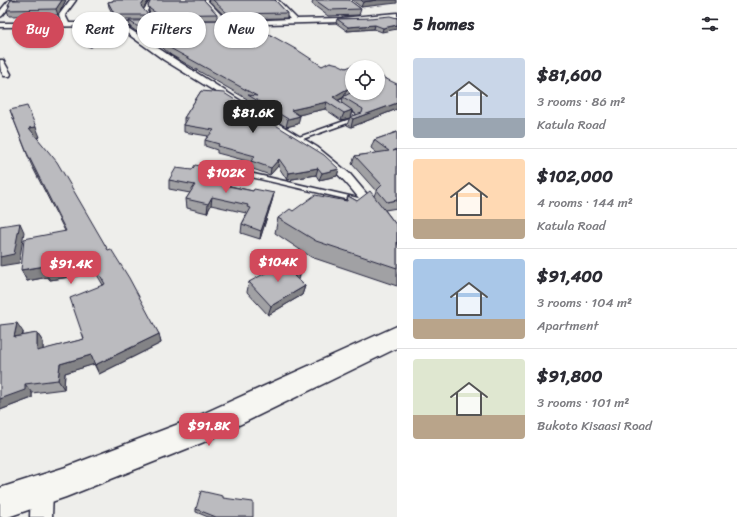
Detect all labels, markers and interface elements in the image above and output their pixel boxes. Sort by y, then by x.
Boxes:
text: 5 homes [413,9,474,39]
chip: Buy [12,12,64,48]
chip: Rent [72,12,129,48]
chip: Filters [137,12,206,48]
chip: New [214,12,269,48]
icon: filters [699,13,721,35]
map controls [345,60,385,100]
button: locate [345,60,385,100]
text: $81,600 [537,60,602,90]
icon: home [445,74,493,122]
text: 3 rooms · 86 m² [537,90,625,113]
pin: $81.6K [220,100,286,134]
text: $81.6K [232,101,274,124]
text: Katula Road [537,113,606,136]
pin: $102K [198,160,254,194]
text: $102K [207,161,245,184]
text: $102,000 [537,161,613,191]
icon: home [445,175,493,223]
text: 4 rooms · 144 m² [537,191,633,214]
text: Katula Road [537,214,606,237]
pin: $104K [250,249,306,283]
text: $104K [259,250,297,273]
pin: $91.4K [38,251,104,285]
text: $91.4K [50,252,92,275]
text: $91,400 [537,261,603,291]
icon: home [445,275,493,323]
text: 3 rooms · 104 m² [537,291,632,314]
text: Apartment [537,314,598,337]
text: $91,800 [537,361,602,391]
icon: home [445,375,493,423]
text: 3 rooms · 101 m² [537,391,629,414]
pin: $91.8K [176,413,242,447]
text: $91.8K [188,414,230,437]
text: Bukoto Kisaasi Road [537,414,652,437]

